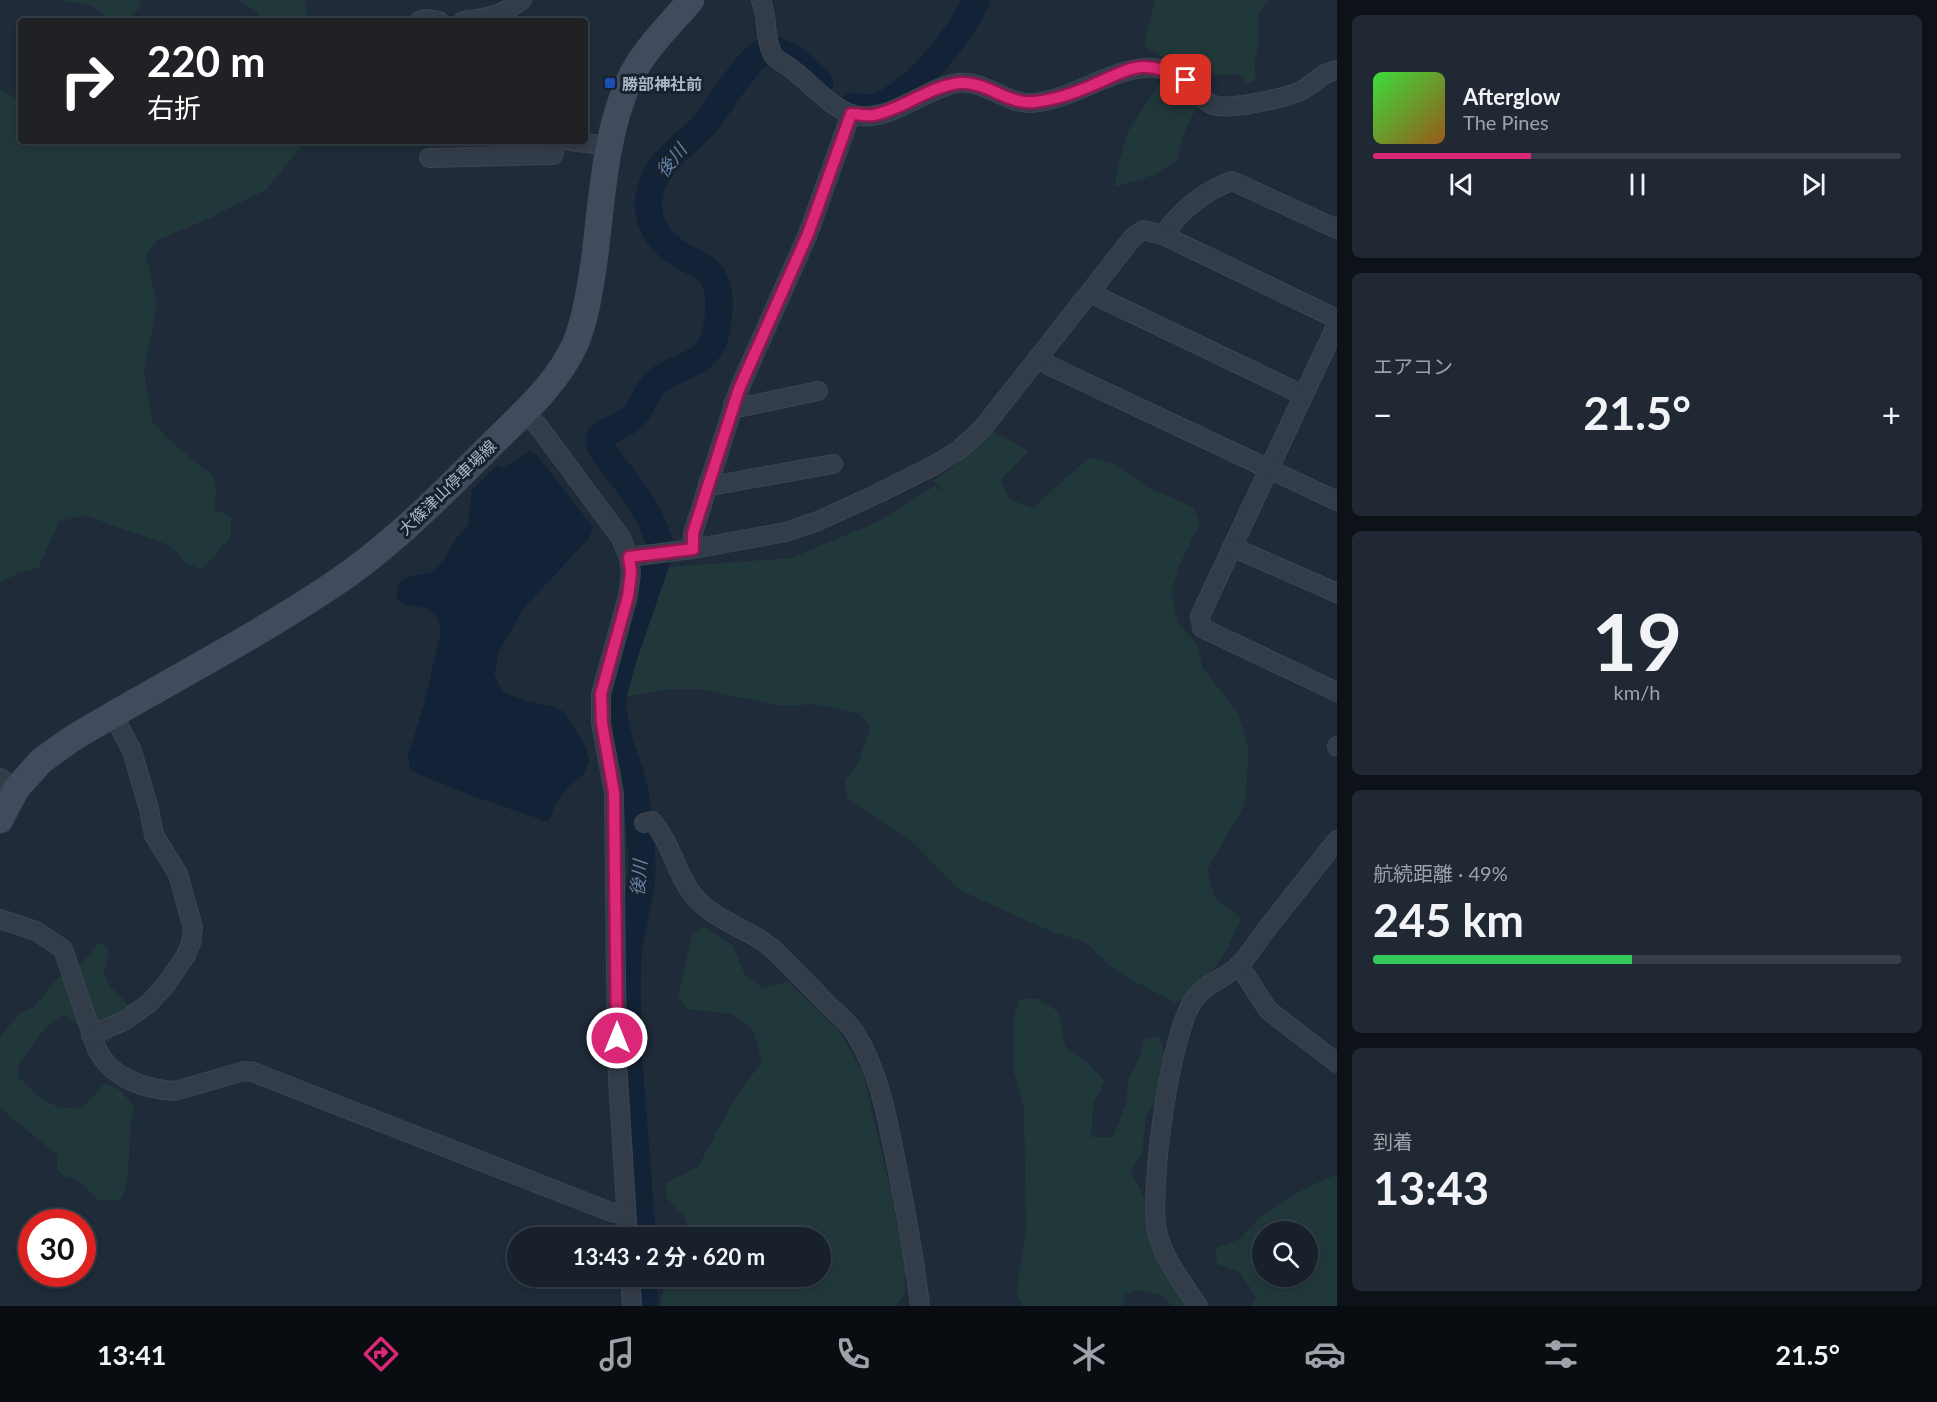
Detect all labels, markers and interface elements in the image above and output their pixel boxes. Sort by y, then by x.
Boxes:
text: 220 m [147,36,265,86]
icon: right [48,42,126,120]
pin [1160,54,1211,105]
icon: arrive [1169,63,1202,96]
place label: 勝部神社前 [622,74,702,93]
marker: 勝部神社前 [603,76,617,90]
text: Afterglow [1463,83,1560,110]
text: 右折 [147,91,201,124]
text: The Pines [1463,110,1549,134]
water label: 後川 [651,138,692,181]
icon: previous [1445,168,1478,201]
icon: pause [1621,168,1654,201]
icon: next [1797,168,1830,201]
text: エアコン [1373,354,1453,378]
text: 21.5° [1583,386,1691,440]
text: − [1373,394,1392,434]
text: + [1882,394,1901,434]
street label: 大篠津山停車場線 [394,436,500,538]
text: 19 [1592,594,1682,688]
text: km/h [1614,680,1660,704]
water label: 後川 [625,857,651,897]
text: 航続距離 · 49% [1373,861,1508,885]
text: 245 km [1373,893,1524,947]
position arrow [585,1006,649,1070]
text: 到着 [1373,1129,1413,1153]
text: 13:43 [1373,1161,1489,1215]
speed limit sign: 30 [18,1209,96,1287]
map controls [1252,1221,1318,1287]
button: search [1252,1221,1318,1287]
text: 13:43 · 2 分 · 620 m [573,1243,765,1270]
icon: directions [360,1333,402,1375]
icon: music [596,1333,638,1375]
icon: phone [832,1333,874,1375]
icon: climate [1068,1333,1110,1375]
icon: car [1304,1333,1346,1375]
icon: filters [1540,1333,1582,1375]
text: 13:41 [97,1338,167,1371]
text: 21.5° [1775,1338,1840,1371]

